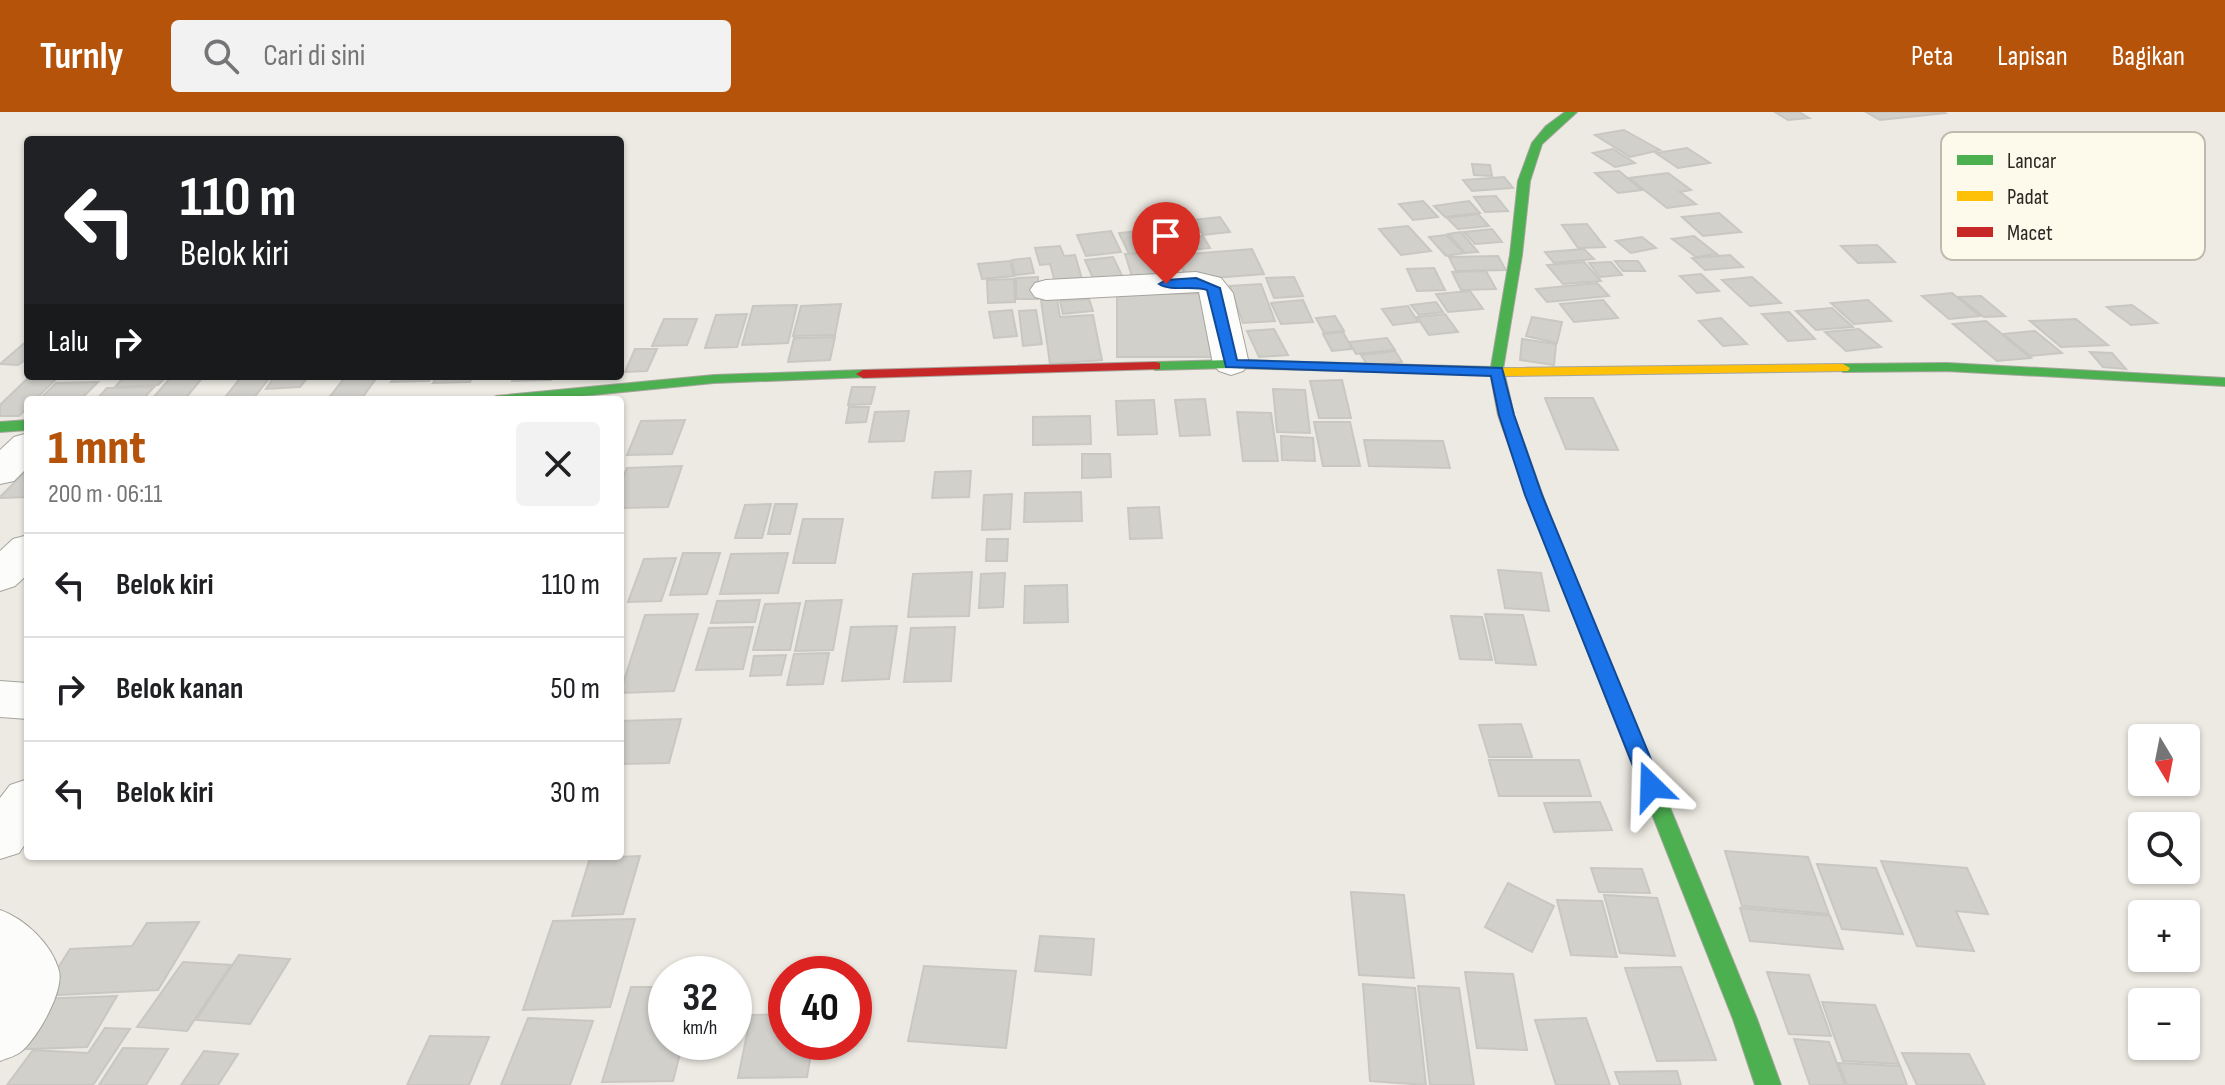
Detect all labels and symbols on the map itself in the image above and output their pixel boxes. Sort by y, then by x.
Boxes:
legend [1941,132,2205,260]
text: Lancar [2007,148,2056,175]
text: Padat [2007,184,2049,211]
pin [1132,202,1200,284]
text: Macet [2007,220,2053,247]
north arrow [2128,724,2200,796]
position arrow [1609,744,1693,828]
speed limit sign: 40 [768,956,872,1060]

